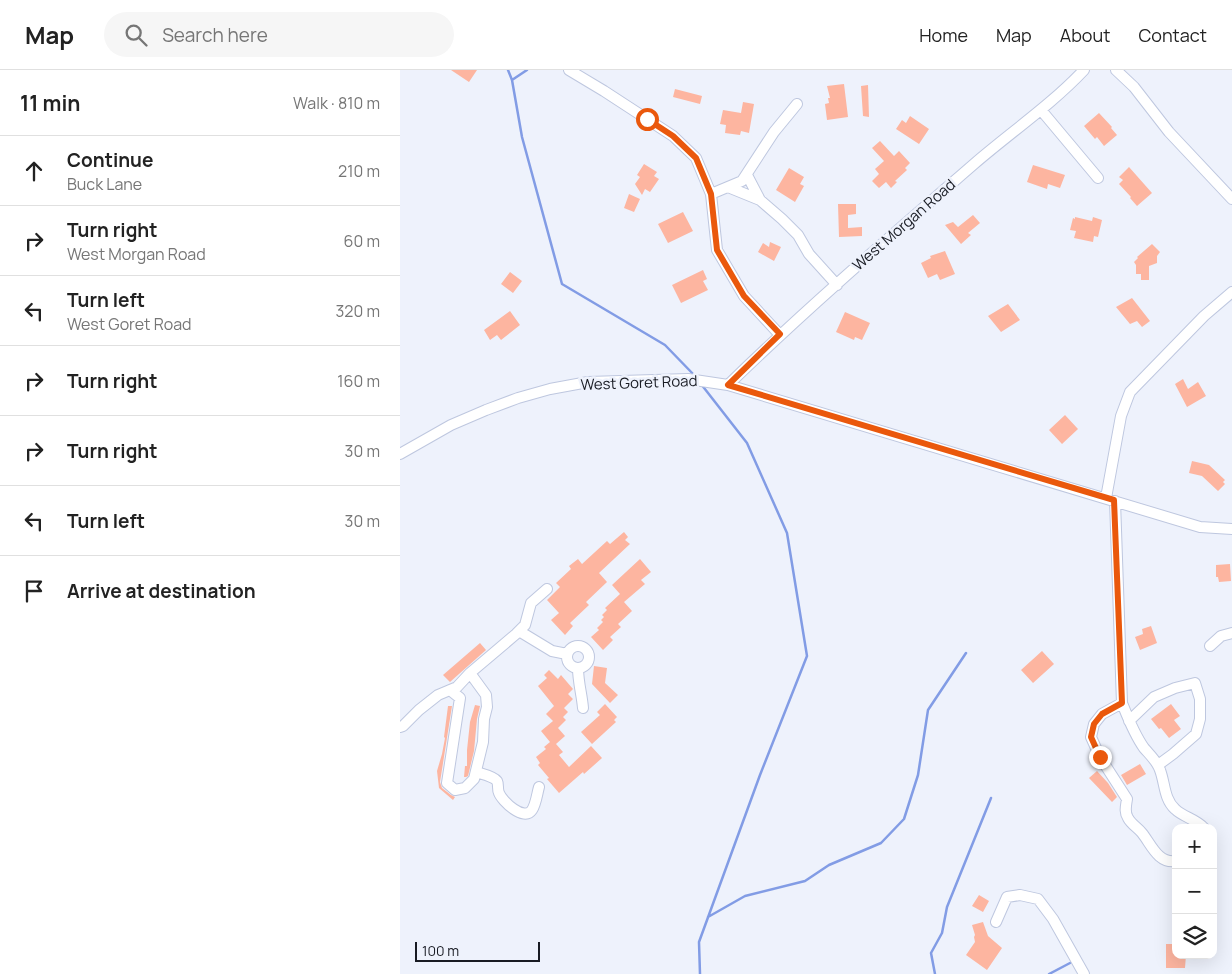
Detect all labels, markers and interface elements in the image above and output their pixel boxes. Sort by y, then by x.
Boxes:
search box [104,12,454,57]
text: Map [25,18,74,51]
icon: search [122,21,150,49]
text: Search here [162,22,268,48]
text: Home [919,23,968,47]
text: Map [996,23,1032,47]
text: About [1060,23,1110,47]
text: Contact [1138,23,1207,47]
text: 11 min [20,89,81,117]
text: Walk · 810 m [293,92,380,114]
route start [636,108,659,131]
text: Continue [67,147,153,173]
icon: ahead [20,157,48,185]
text: 210 m [338,160,380,182]
text: Buck Lane [67,173,142,195]
street label: West Morgan Road [848,174,960,275]
text: Turn right [67,217,157,243]
icon: right [20,227,48,255]
text: 60 m [344,230,380,252]
text: West Morgan Road [67,243,206,265]
text: Turn left [67,287,145,313]
icon: left [20,297,48,325]
text: 320 m [336,300,380,322]
text: West Goret Road [67,313,192,335]
icon: right [20,367,48,395]
text: Turn right [67,368,157,394]
text: 160 m [337,370,380,392]
street label: West Goret Road [580,370,698,395]
icon: right [20,437,48,465]
text: Turn right [67,438,157,464]
text: 30 m [345,440,380,462]
icon: left [20,507,48,535]
text: Turn left [67,508,145,534]
text: 30 m [345,510,380,532]
icon: arrive [20,577,48,605]
text: Arrive at destination [67,578,256,604]
route end [1089,746,1112,769]
map controls [1172,824,1217,959]
button: + [1172,824,1217,869]
button: − [1172,869,1217,914]
button: layers [1172,914,1217,959]
scale bar [415,939,540,962]
text: 100 m [422,941,459,960]

